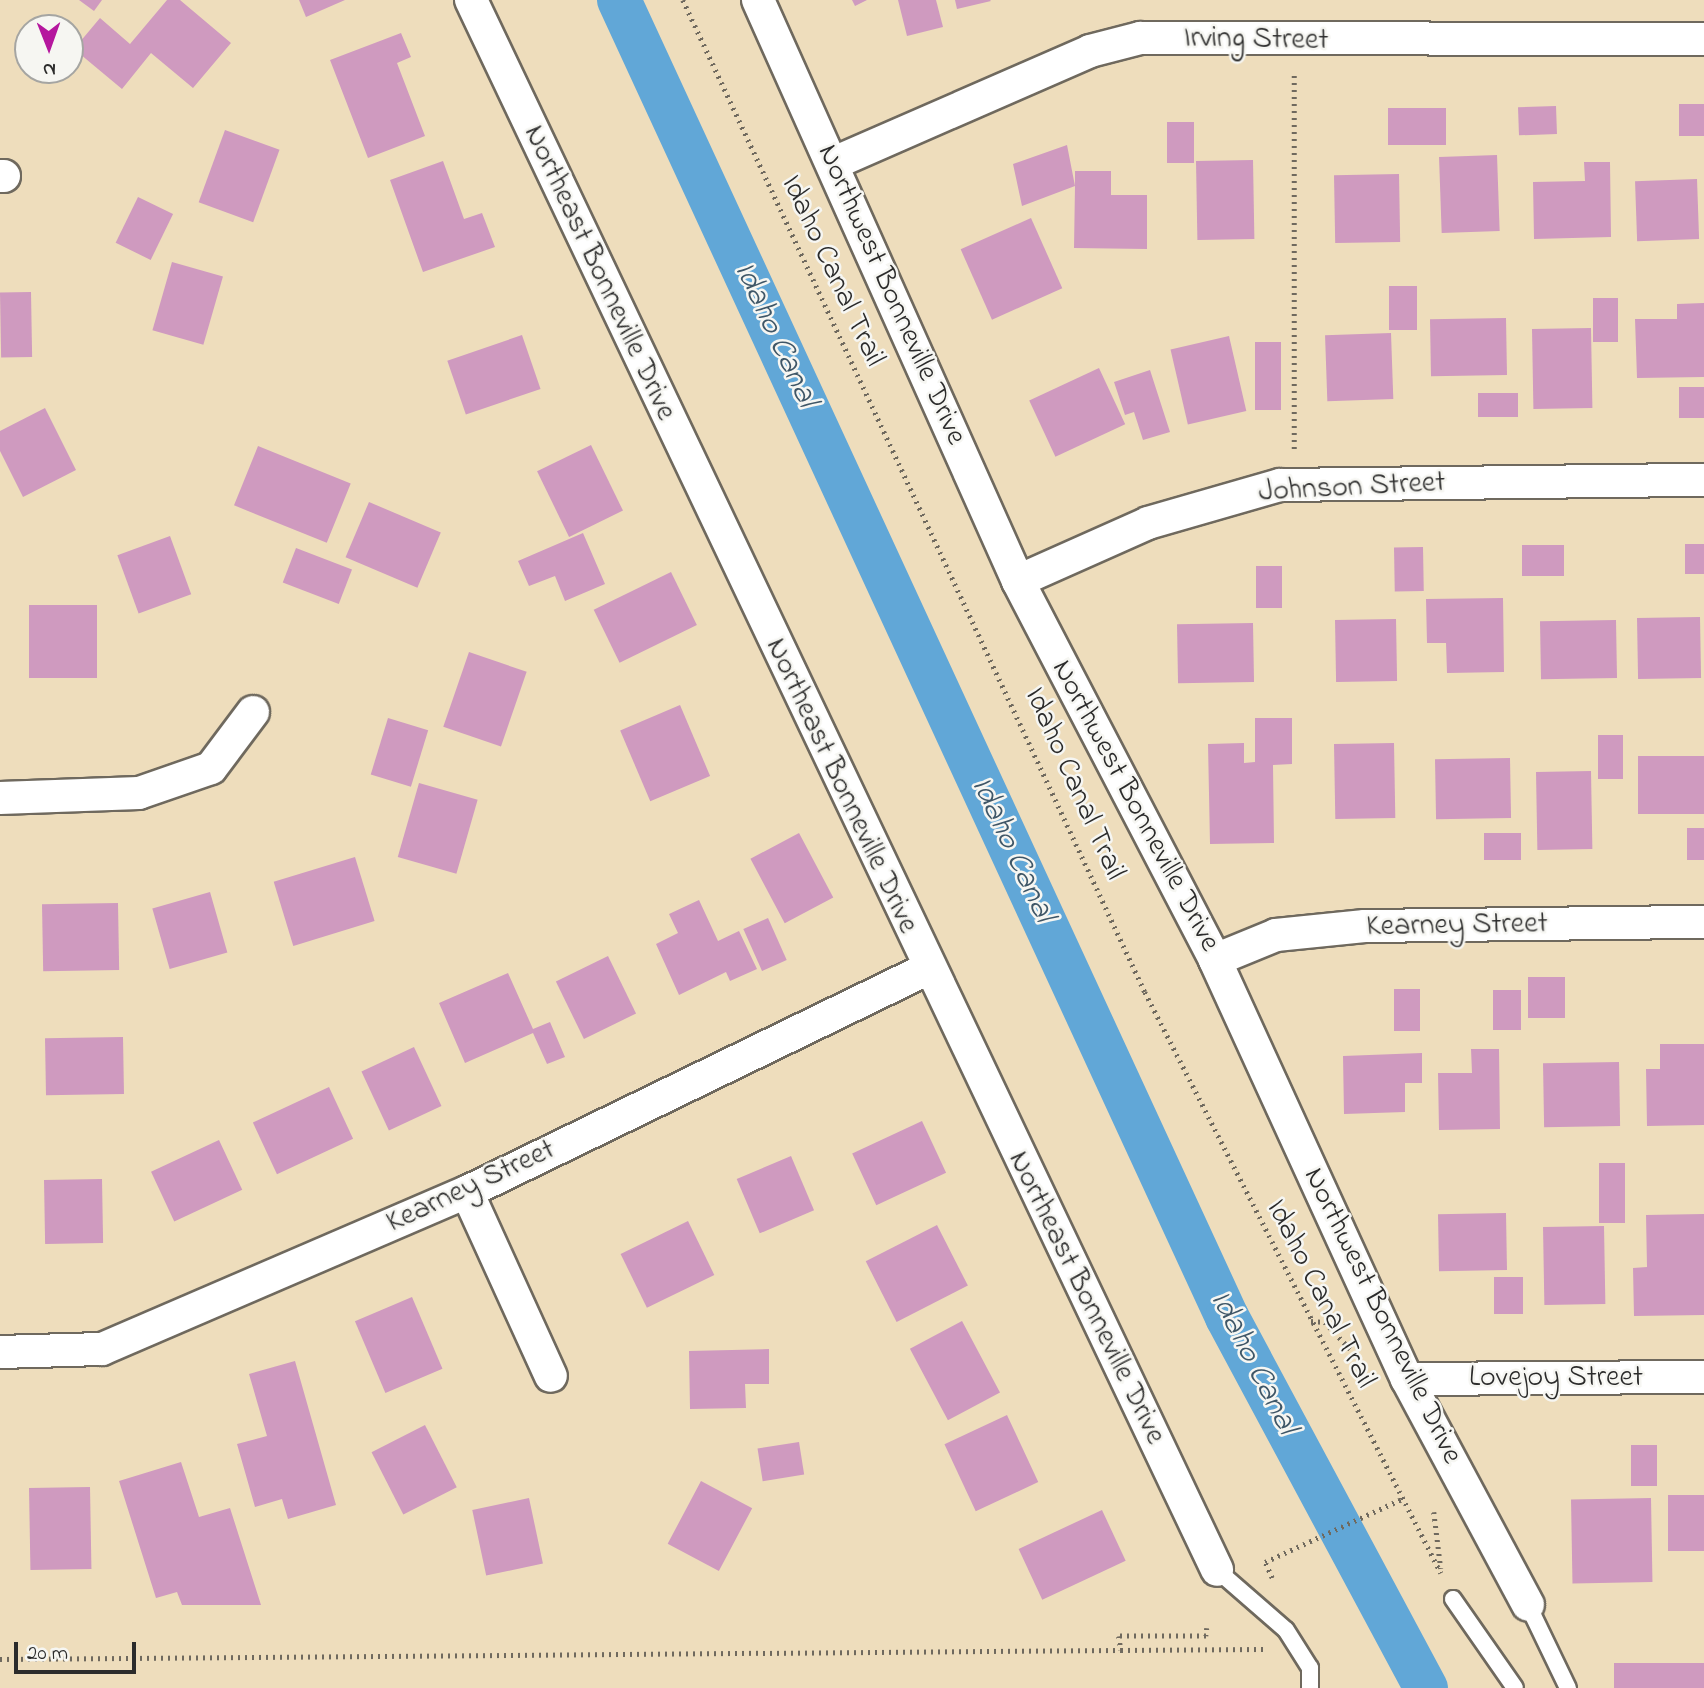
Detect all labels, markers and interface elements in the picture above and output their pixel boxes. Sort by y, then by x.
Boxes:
north arrow [14,14,84,84]
street label: Irving Street [1183,21,1329,59]
text: N [43,55,56,82]
street label: Northeast Bonneville Drive [515,120,683,426]
street label: Northwest Bonneville Drive [808,139,974,451]
street label: Idaho Canal Trail [772,170,892,372]
water label: Idaho Canal [724,256,824,414]
street label: Johnson Street [1258,465,1446,511]
street label: Northeast Bonneville Drive [757,633,925,939]
street label: Northwest Bonneville Drive [1043,654,1227,958]
street label: Idaho Canal Trail [1016,682,1132,886]
water label: Idaho Canal [961,771,1061,929]
street label: Kearney Street [1366,906,1548,946]
street label: Kearney Street [381,1132,561,1242]
street label: Northeast Bonneville Drive [999,1146,1173,1450]
street label: Northwest Bonneville Drive [1295,1162,1469,1470]
street label: Idaho Canal Trail [1257,1194,1383,1394]
water label: Idaho Canal [1200,1285,1304,1441]
street label: Lovejoy Street [1469,1360,1643,1396]
scale bar [18,1628,140,1672]
text: 20 m [27,1639,68,1669]

